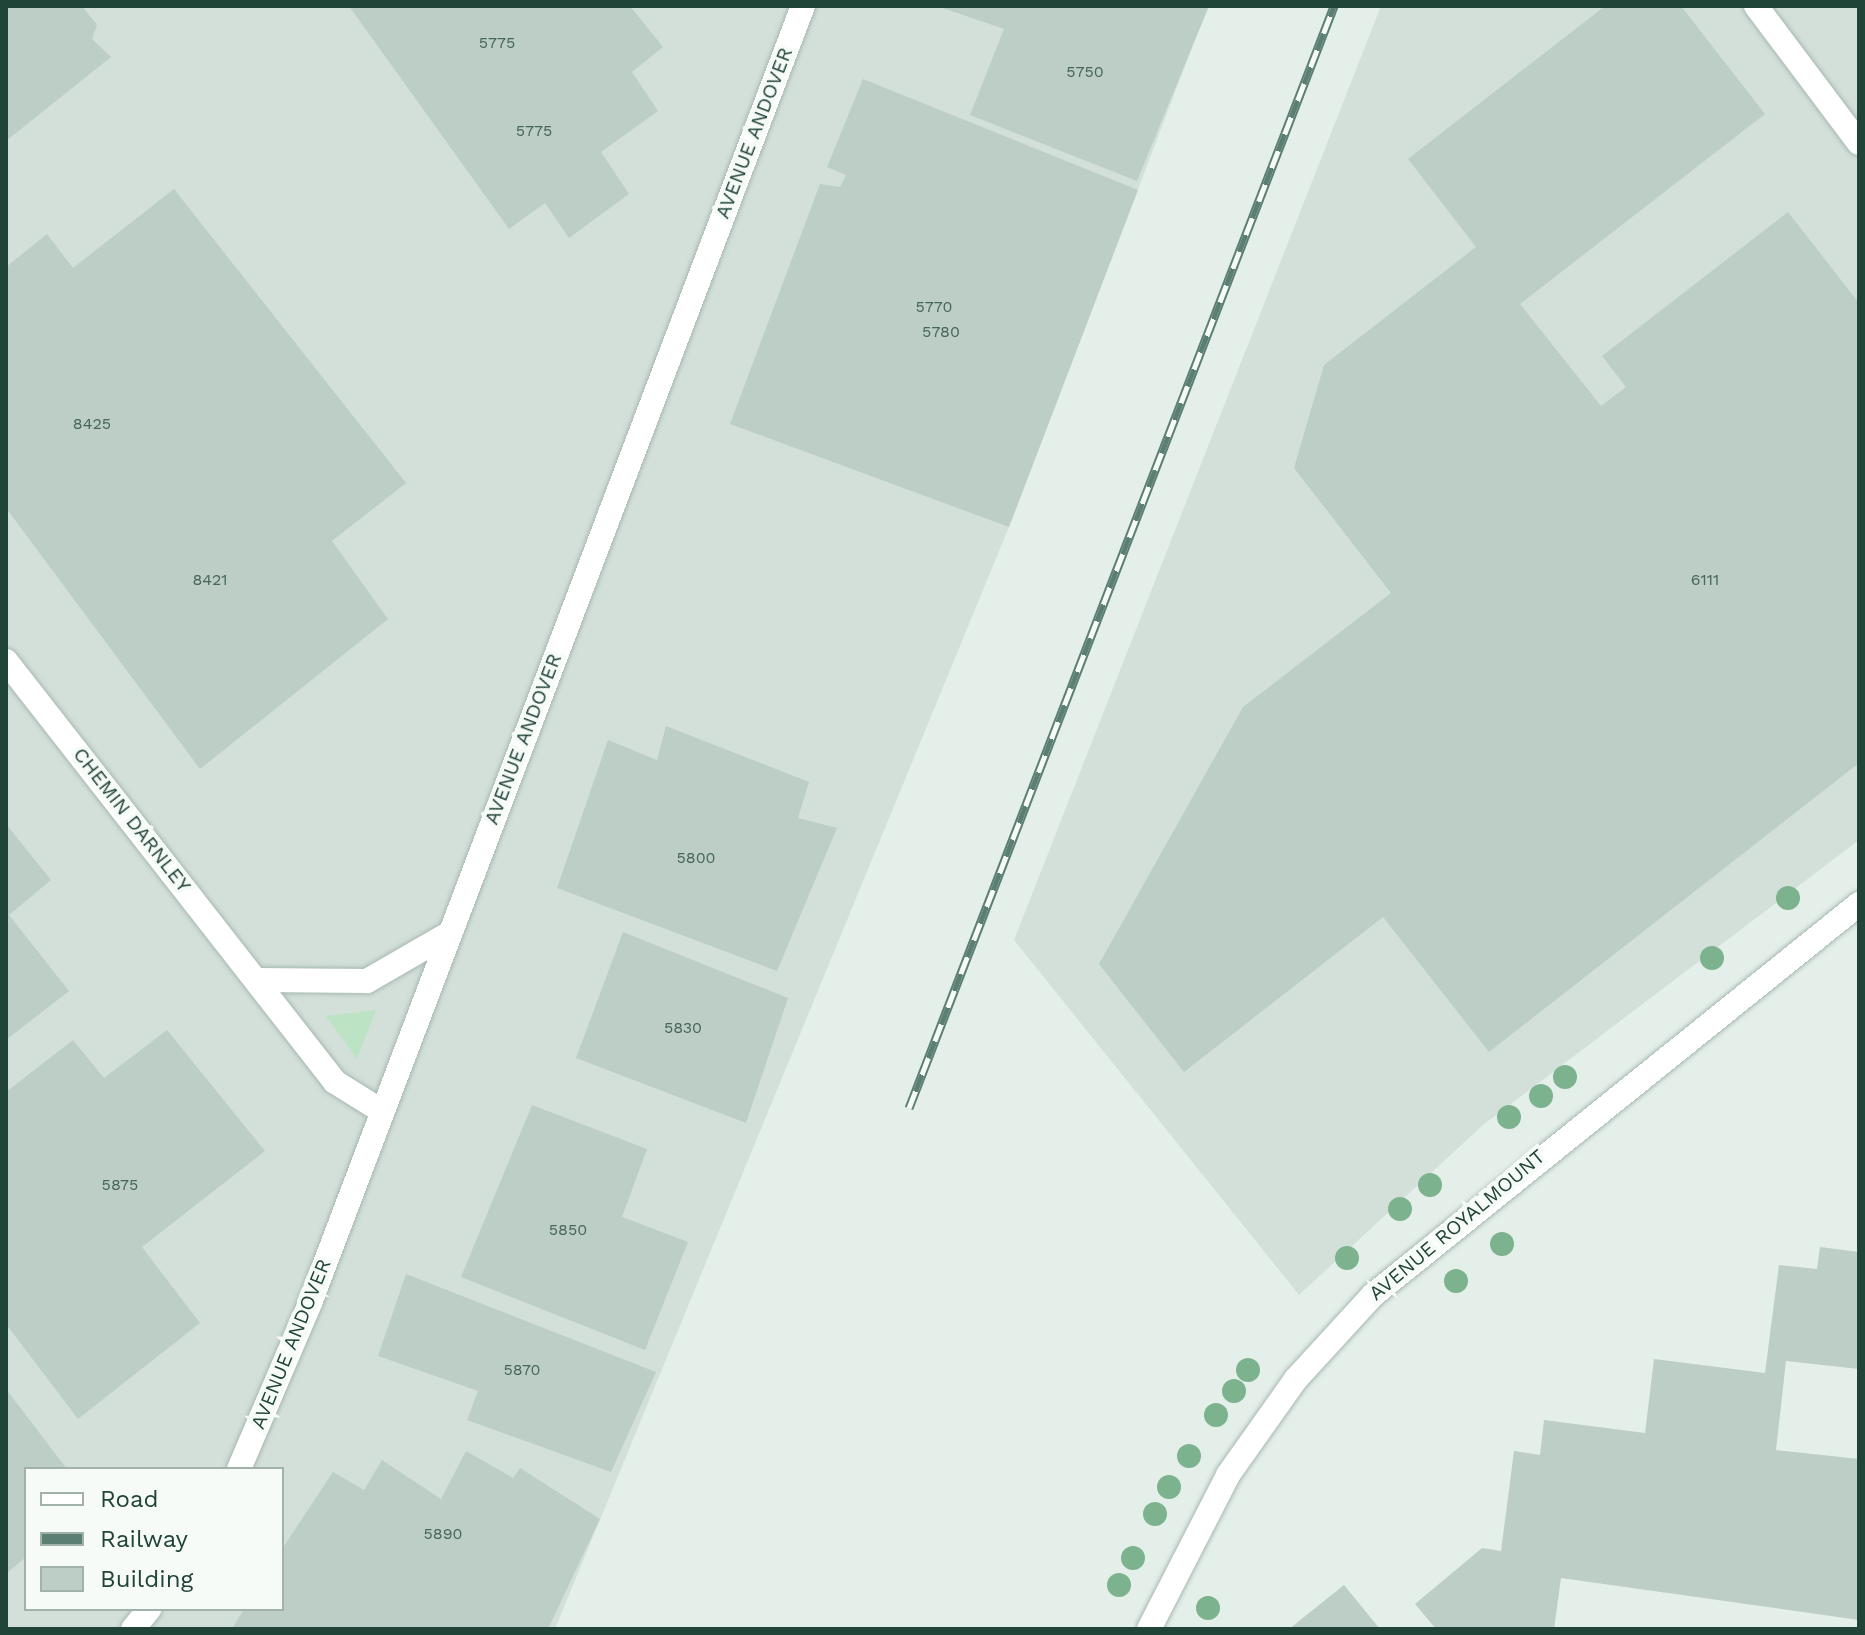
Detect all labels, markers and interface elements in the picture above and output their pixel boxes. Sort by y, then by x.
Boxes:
house number: 5775 [479,33,515,53]
street label: AVENUE ANDOVER [710,44,798,222]
house number: 5750 [1066,62,1104,82]
house number: 5775 [516,121,552,141]
house number: 5770 [916,297,952,317]
house number: 5780 [922,322,960,342]
house number: 8425 [73,414,111,434]
house number: 8421 [192,570,228,590]
house number: 6111 [1691,570,1719,590]
street label: AVENUE ANDOVER [479,650,567,828]
street label: CHEMIN DARNLEY [68,743,196,897]
house number: 5800 [676,848,716,868]
house number: 5830 [664,1018,702,1038]
street label: AVENUE ROYALMOUNT [1364,1144,1550,1306]
house number: 5875 [102,1175,138,1195]
house number: 5850 [549,1220,587,1240]
street label: AVENUE ANDOVER [246,1255,336,1433]
house number: 5870 [503,1360,541,1380]
legend [24,1467,284,1611]
text: Road [100,1485,159,1513]
house number: 5890 [424,1524,462,1544]
text: Railway [100,1525,188,1553]
text: Building [100,1565,193,1593]

